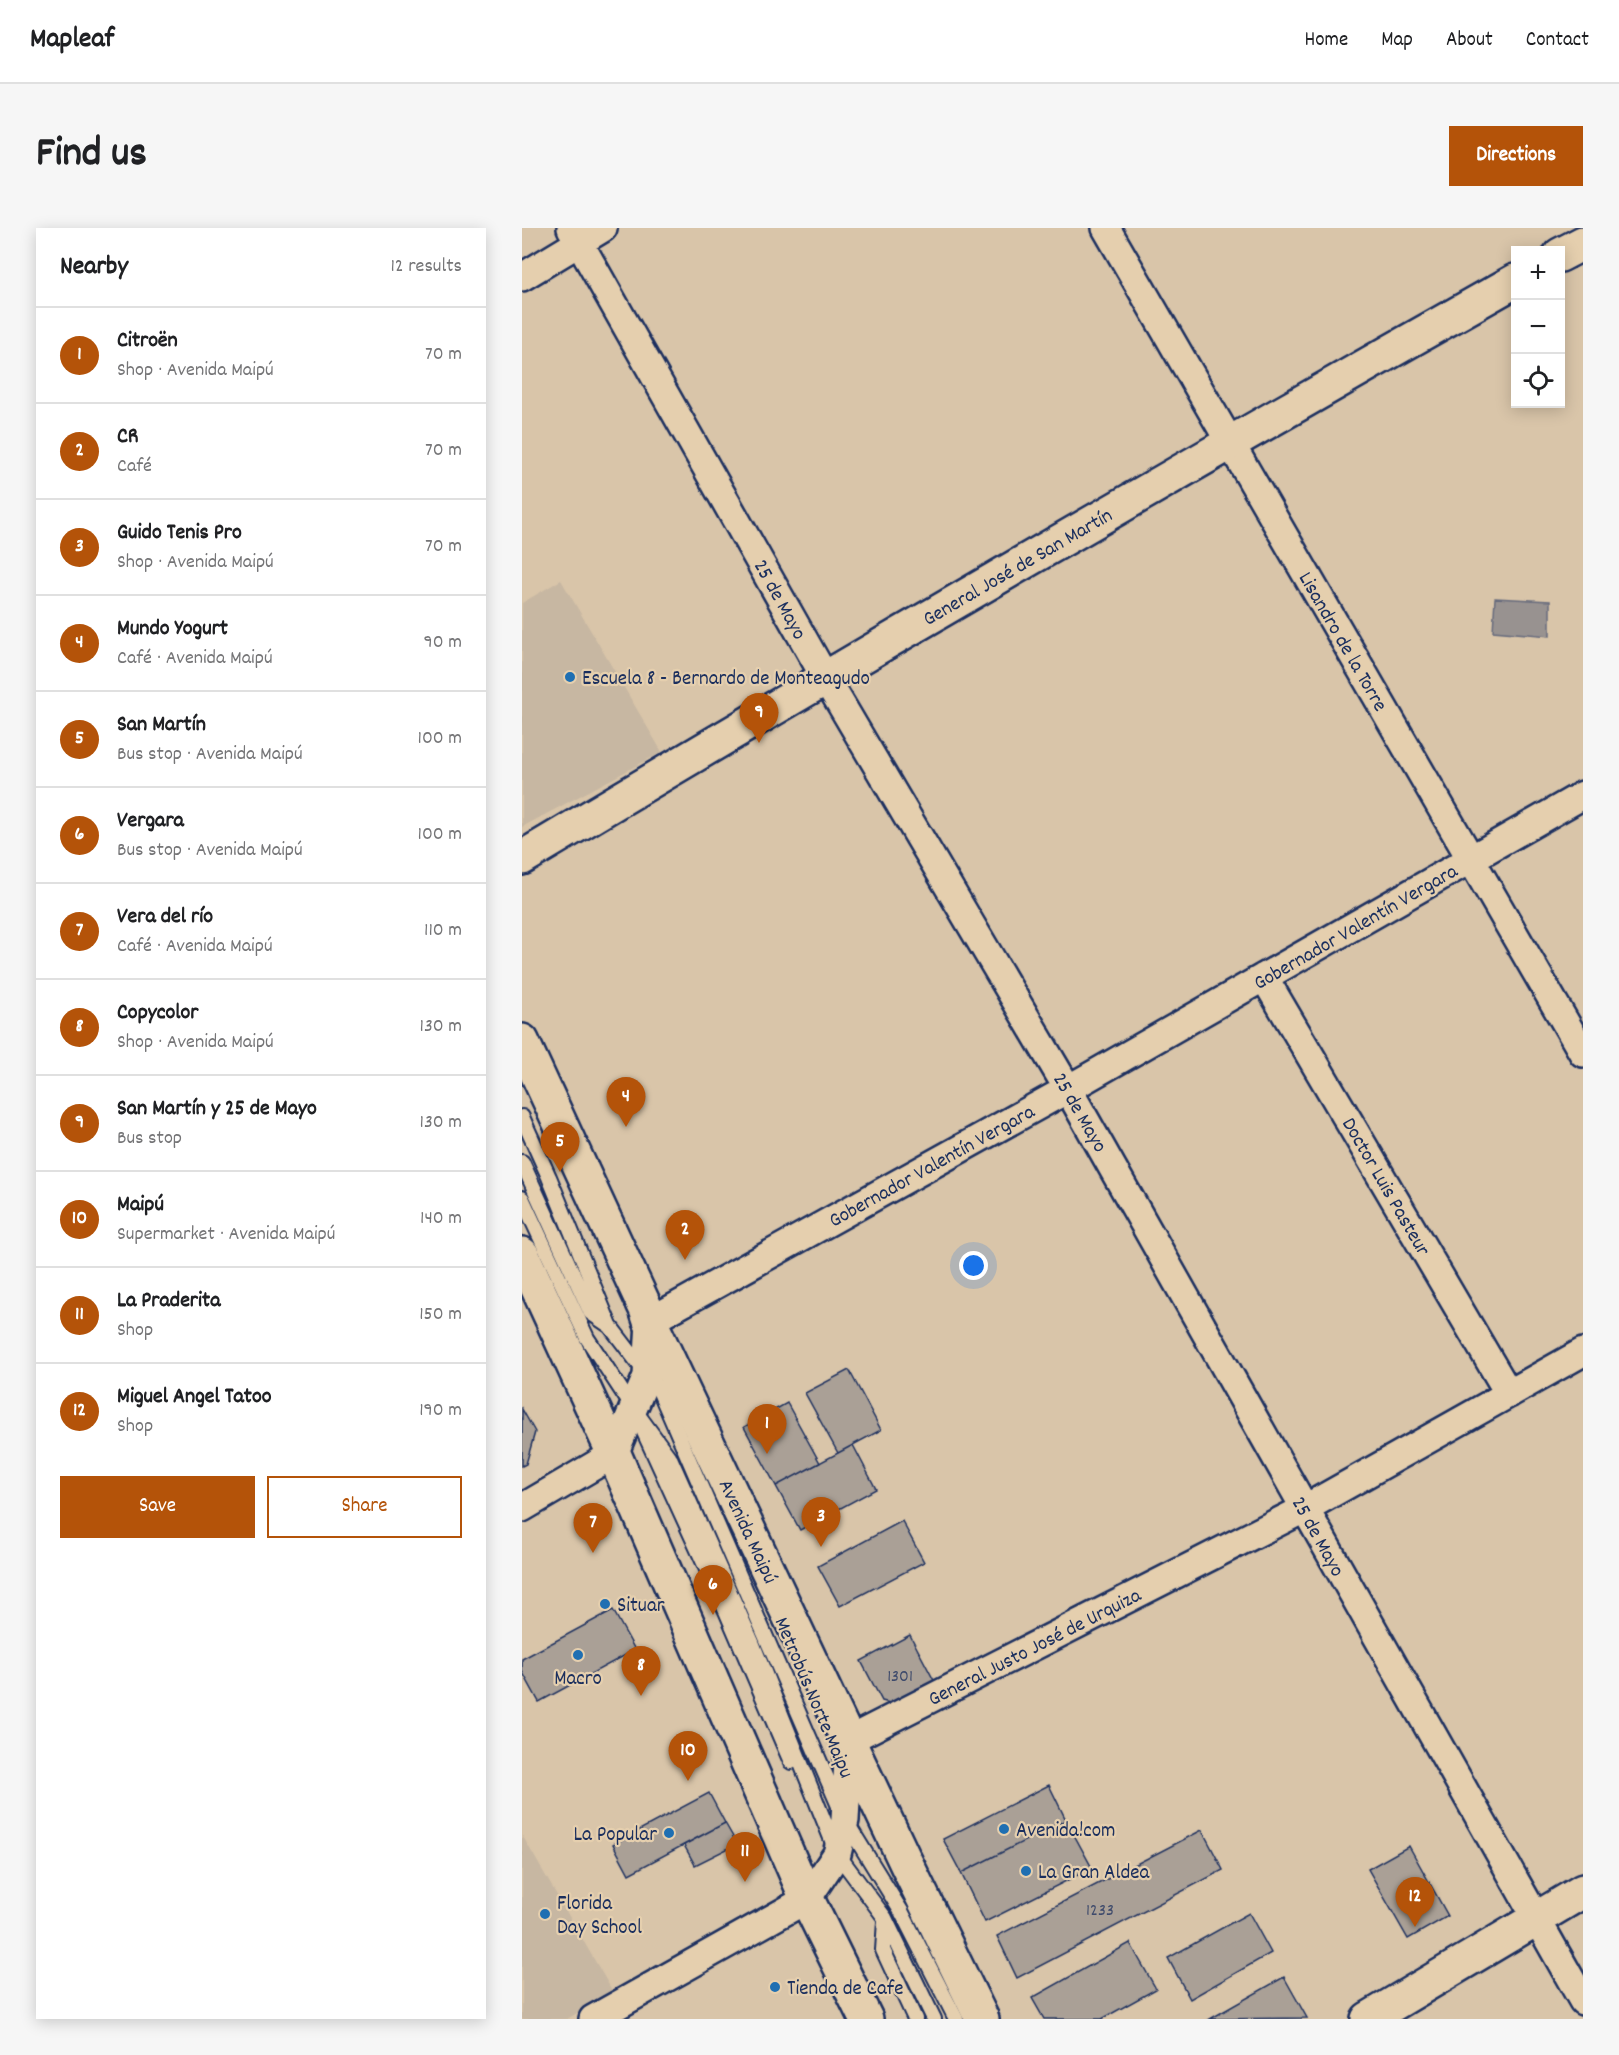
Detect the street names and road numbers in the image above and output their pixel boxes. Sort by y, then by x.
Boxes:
street label: General José de San Martín [918,502,1119,635]
street label: 25 de Mayo [744,555,813,646]
street label: Lisandro de la Torre [1289,567,1394,718]
street label: Gobernador Valentín Vergara [1249,857,1465,999]
street label: 25 de Mayo [1044,1068,1113,1159]
street label: Gobernador Valentín Vergara [824,1098,1042,1237]
street label: Doctor Luis Pasteur [1333,1113,1436,1263]
street label: Avenida Maipú [709,1475,784,1589]
street label: 25 de Mayo [1282,1492,1351,1583]
street label: General Justo José de Urquiza [924,1581,1148,1715]
street label: Metrobús Norte Maipu [765,1613,860,1783]

